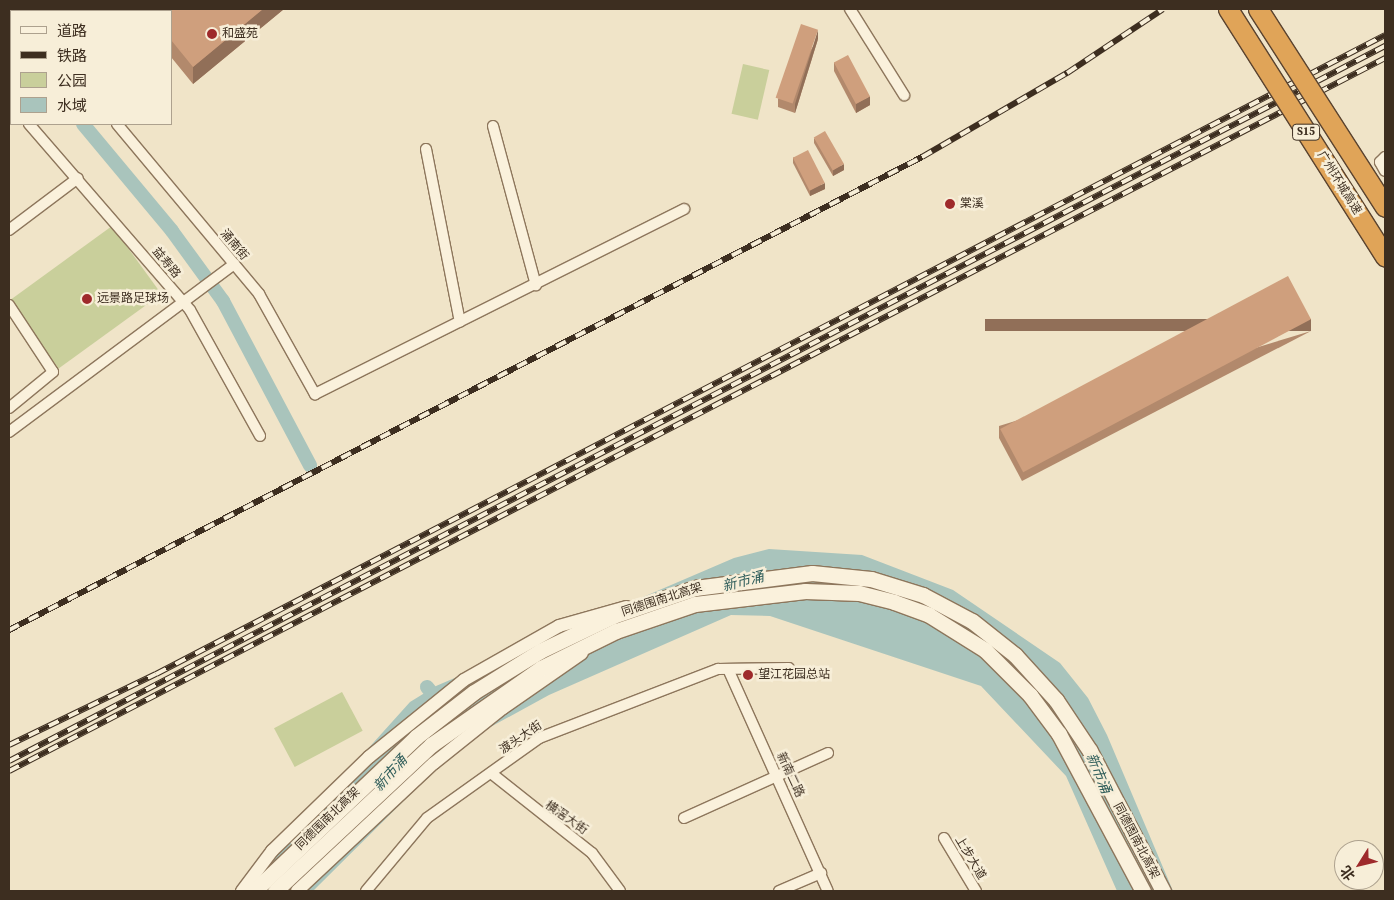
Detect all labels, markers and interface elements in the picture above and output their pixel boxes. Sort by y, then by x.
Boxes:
legend [10,10,172,125]
text: 道路 [57,20,87,41]
place label: 和盛苑 [222,27,258,41]
marker: 和盛苑 [206,28,218,40]
text: 铁路 [57,45,87,66]
text: 公园 [57,70,87,91]
text: 水域 [57,95,87,116]
road number: S15 [1291,124,1321,140]
street label: 广州环城高速 [1314,149,1364,217]
place label: 棠溪 [960,197,984,211]
marker: 棠溪 [944,198,956,210]
street label: 涌南街 [217,227,251,263]
street label: 益寿路 [149,245,183,281]
place label: 远景路足球场 [97,292,169,306]
marker: 远景路足球场 [81,293,93,305]
water label: 新市涌 [721,568,765,594]
street label: 同德围南北高架 [620,580,704,620]
place label: 望江花园总站 [758,668,830,682]
marker: 望江花园总站 [742,669,754,681]
street label: 渡头大街 [497,719,545,757]
street label: 新南二路 [773,750,807,800]
water label: 新市涌 [1083,750,1115,796]
water label: 新市涌 [370,752,410,794]
street label: 同德围南北高架 [293,785,363,853]
street label: 横滘大街 [542,798,590,838]
street label: 同德围南北高架 [1110,801,1162,881]
street label: 上步大道 [951,834,989,882]
north arrow [1334,840,1384,890]
text: 北 [1335,862,1360,885]

